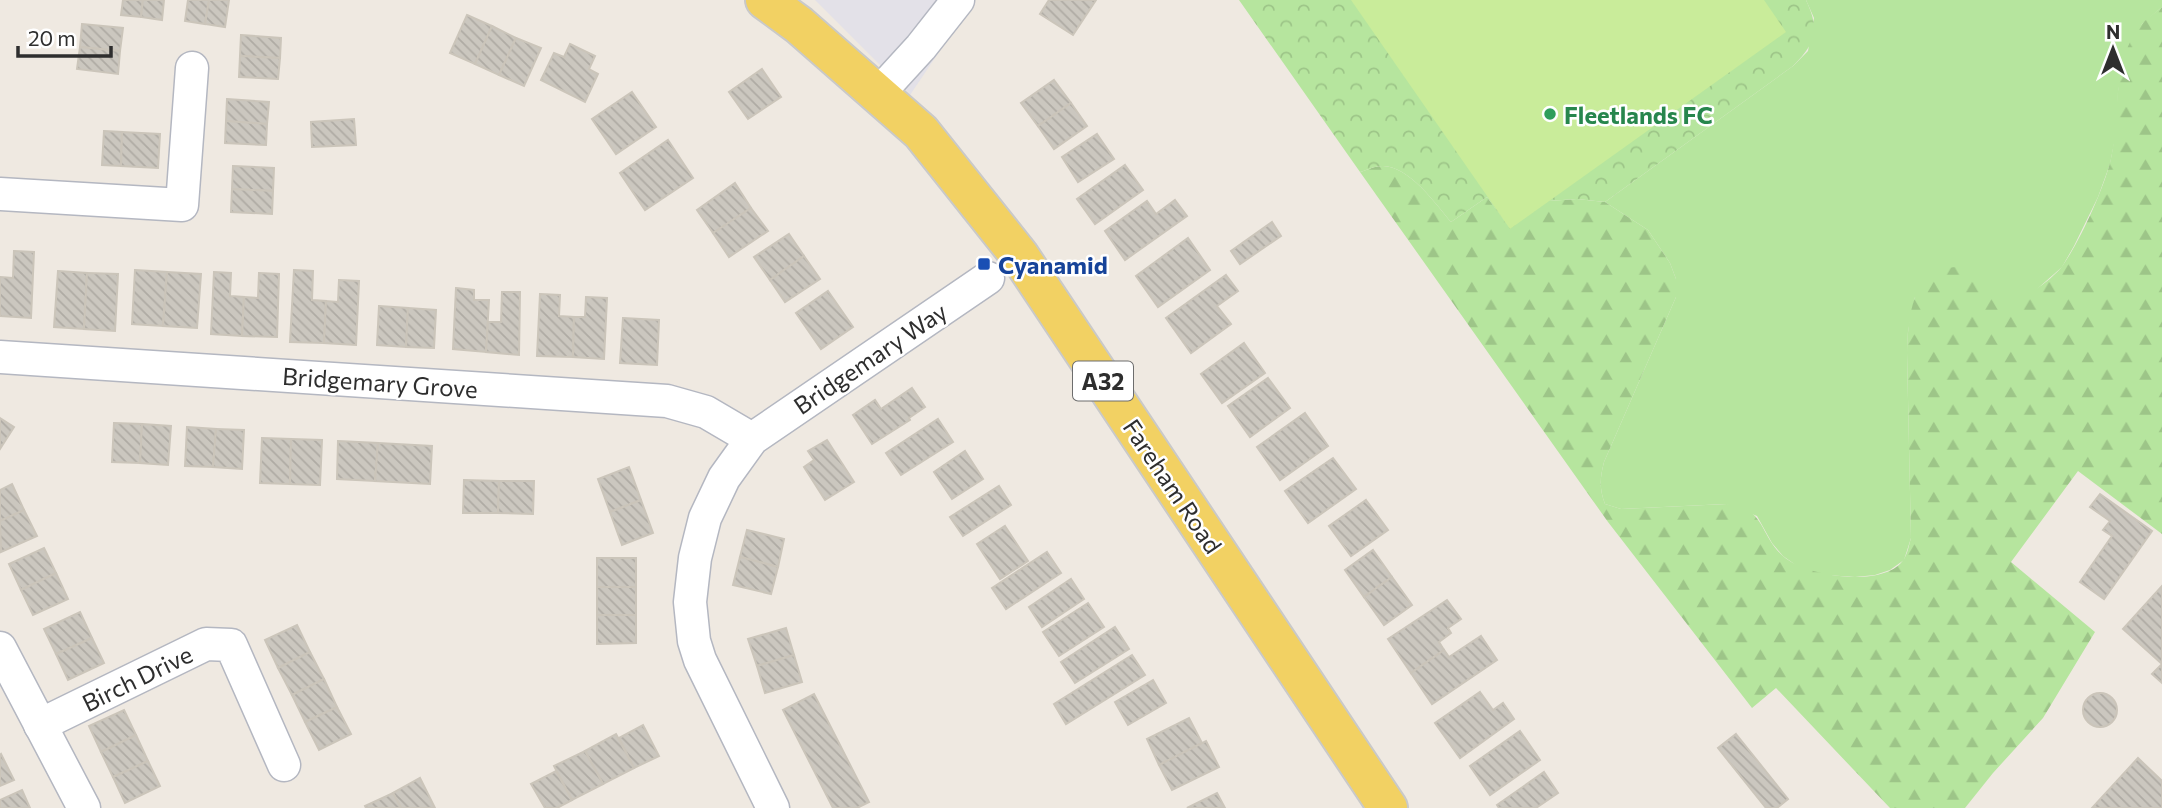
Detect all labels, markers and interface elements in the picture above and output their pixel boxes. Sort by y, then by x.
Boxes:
scale bar [18,14,110,58]
north arrow [2078,14,2148,84]
text: N [2106,20,2120,43]
text: 20 m [28,25,76,50]
place label: Fleetlands FC [1564,100,1713,129]
marker: Fleetlands FC [1542,106,1558,122]
place label: Cyanamid [998,250,1108,279]
marker: Cyanamid [976,256,992,272]
street label: Bridgemary Way [788,296,952,420]
street label: Bridgemary Grove [281,361,479,403]
road number: A32 [1073,362,1133,400]
street label: Fareham Road [1117,413,1229,559]
street label: Birch Drive [77,639,197,717]

